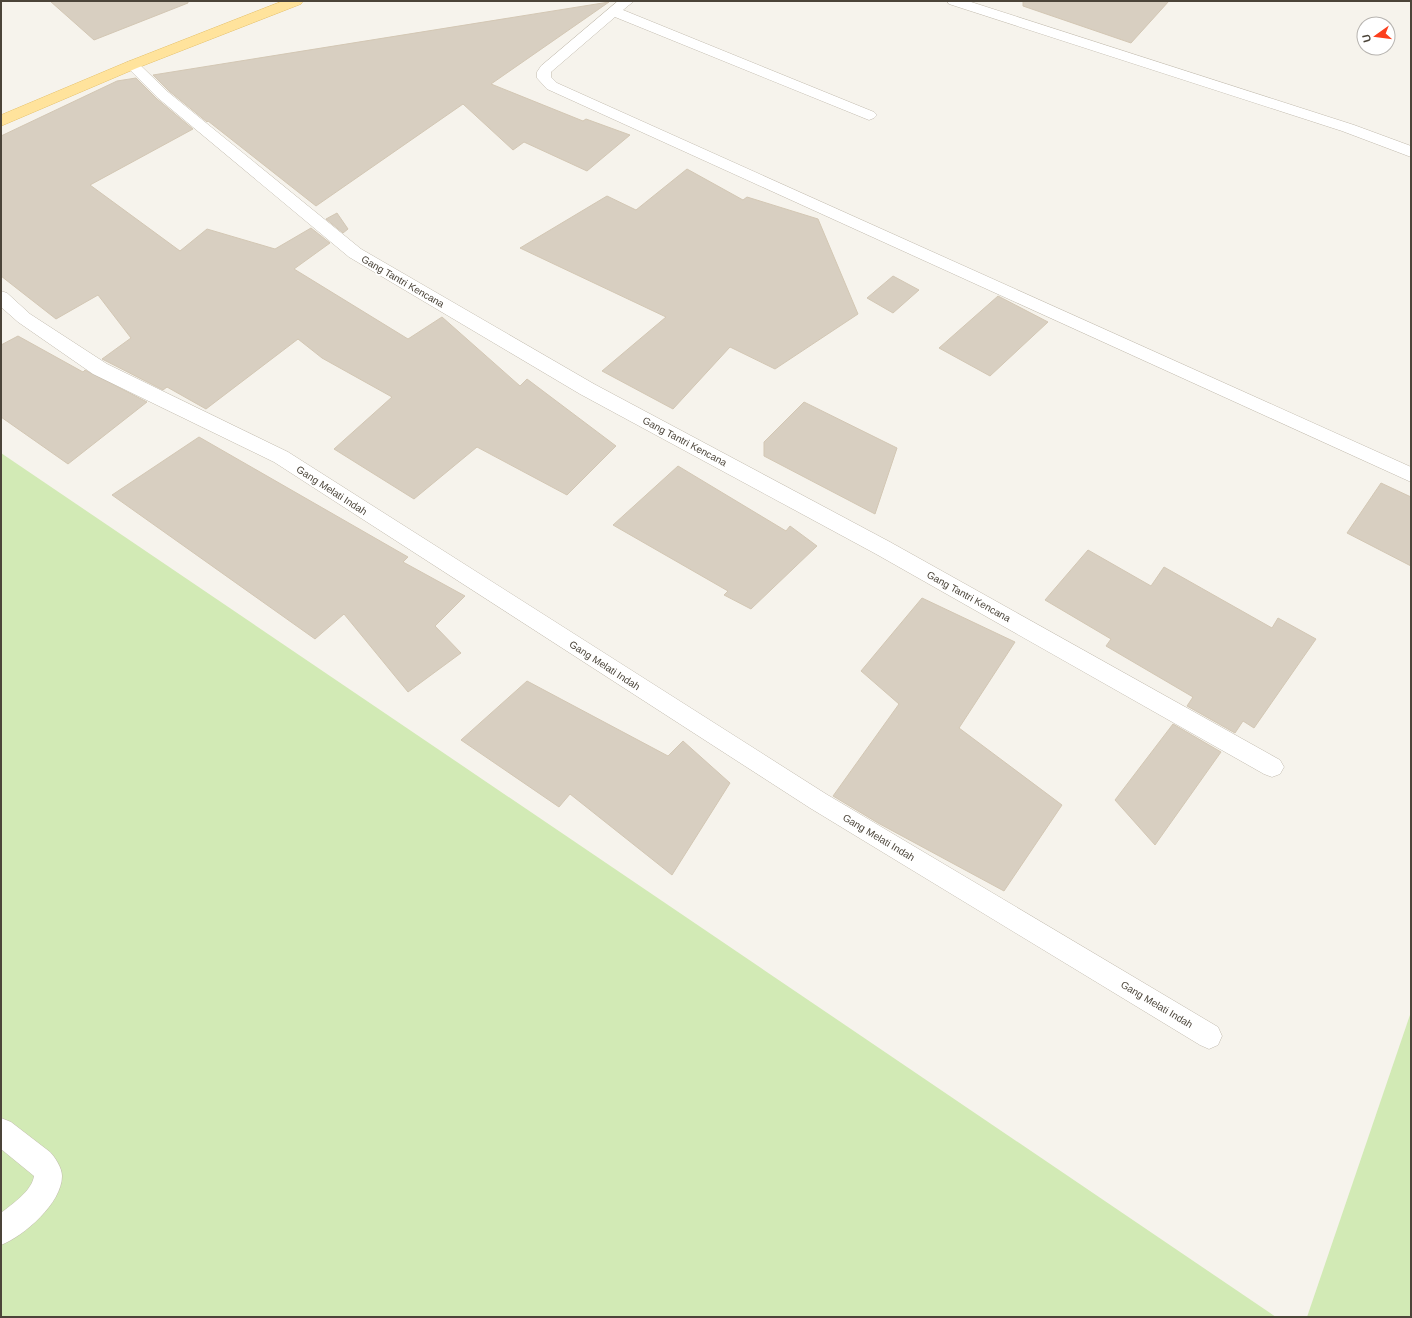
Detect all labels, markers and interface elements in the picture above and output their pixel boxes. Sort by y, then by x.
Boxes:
north arrow [1356,16,1396,56]
text: U [1360,33,1373,44]
street label: Gang Tantri Kencana [359,253,446,310]
street label: Gang Tantri Kencana [641,415,729,469]
street label: Gang Melati Indah [294,464,369,517]
street label: Gang Tantri Kencana [925,569,1013,624]
street label: Gang Melati Indah [567,639,642,692]
street label: Gang Melati Indah [841,812,917,863]
street label: Gang Melati Indah [1119,979,1195,1030]

